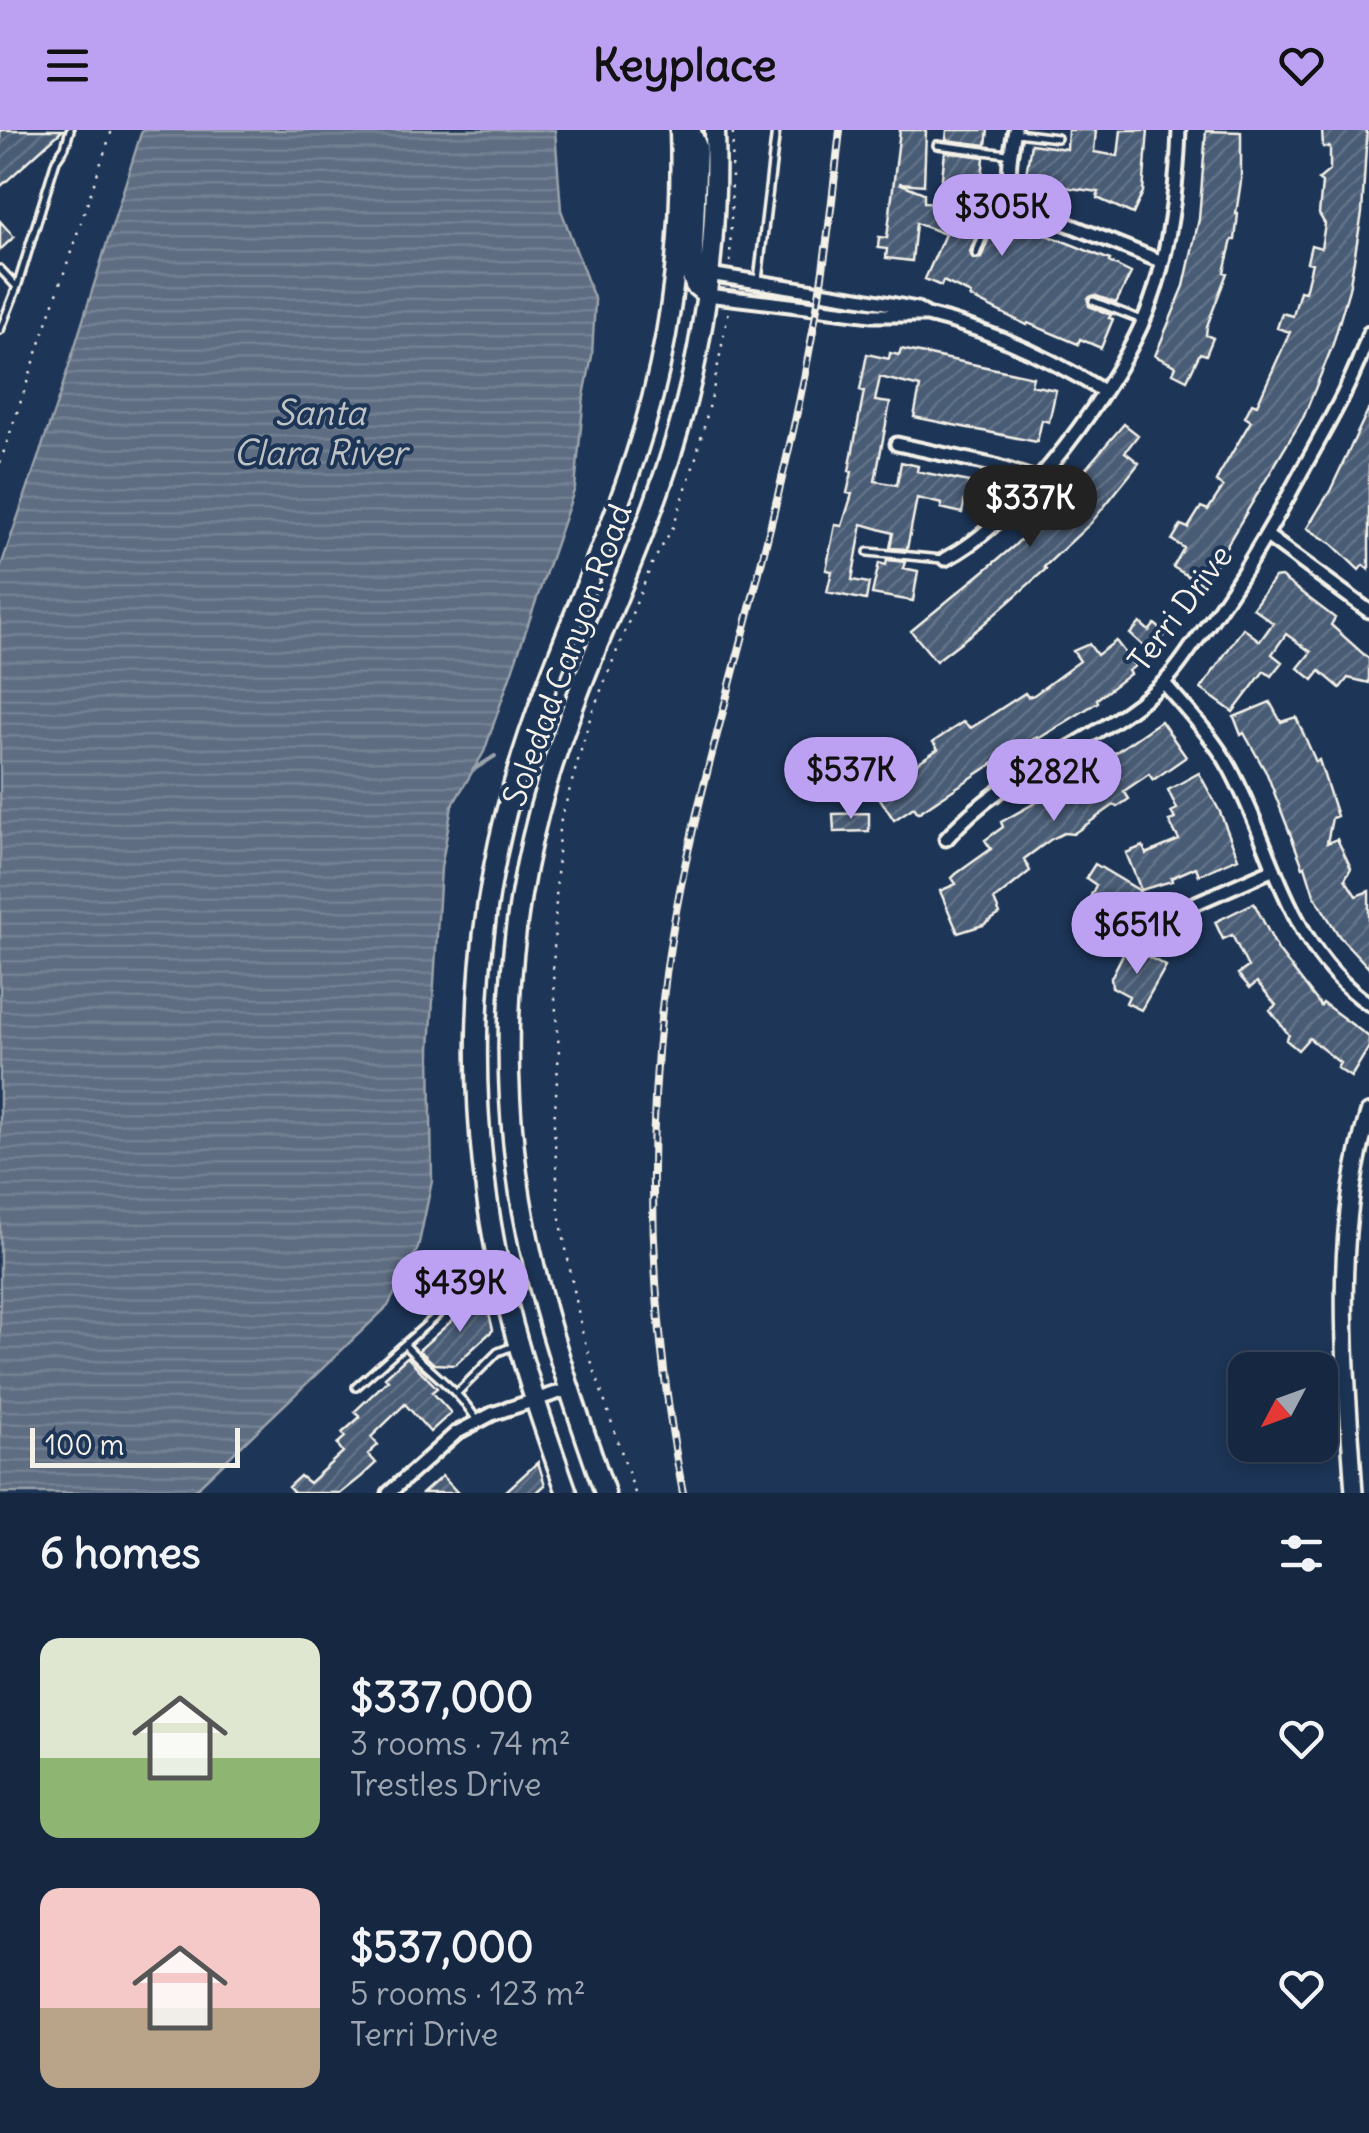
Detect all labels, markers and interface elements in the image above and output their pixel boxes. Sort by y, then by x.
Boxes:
text: Keyplace [592,37,777,93]
icon: menu [40,38,95,93]
icon: heart [1274,38,1329,93]
pin: $305K [932,174,1072,259]
text: $305K [954,186,1050,227]
water label: Santa Clara River [233,390,410,474]
pin: $337K [960,465,1100,550]
text: $337K [985,477,1075,518]
street label: Soledad Canyon Road [493,498,641,812]
street label: Terri Drive [1119,536,1241,680]
pin: $537K [781,737,921,822]
pin: $282K [984,739,1124,824]
text: $537K [806,749,896,790]
text: $282K [1008,751,1100,792]
pin: $651K [1067,892,1207,977]
text: $651K [1093,904,1181,945]
pin: $439K [390,1250,530,1335]
text: $439K [414,1262,506,1303]
north arrow [1228,1352,1338,1462]
map controls [1228,1352,1338,1462]
scale bar [30,1423,240,1468]
text: 100 m [45,1427,124,1463]
icon: filters [1274,1526,1329,1581]
text: 6 homes [40,1527,201,1579]
text: $337,000 [350,1671,533,1723]
icon: home [120,1678,240,1798]
icon: heart [1274,1711,1329,1766]
text: 3 rooms · 74 m² [350,1723,571,1764]
text: Trestles Drive [350,1764,542,1805]
text: $537,000 [350,1921,534,1973]
icon: home [120,1928,240,2048]
icon: heart [1274,1961,1329,2016]
text: 5 rooms · 123 m² [350,1973,586,2014]
text: Terri Drive [350,2014,498,2055]

